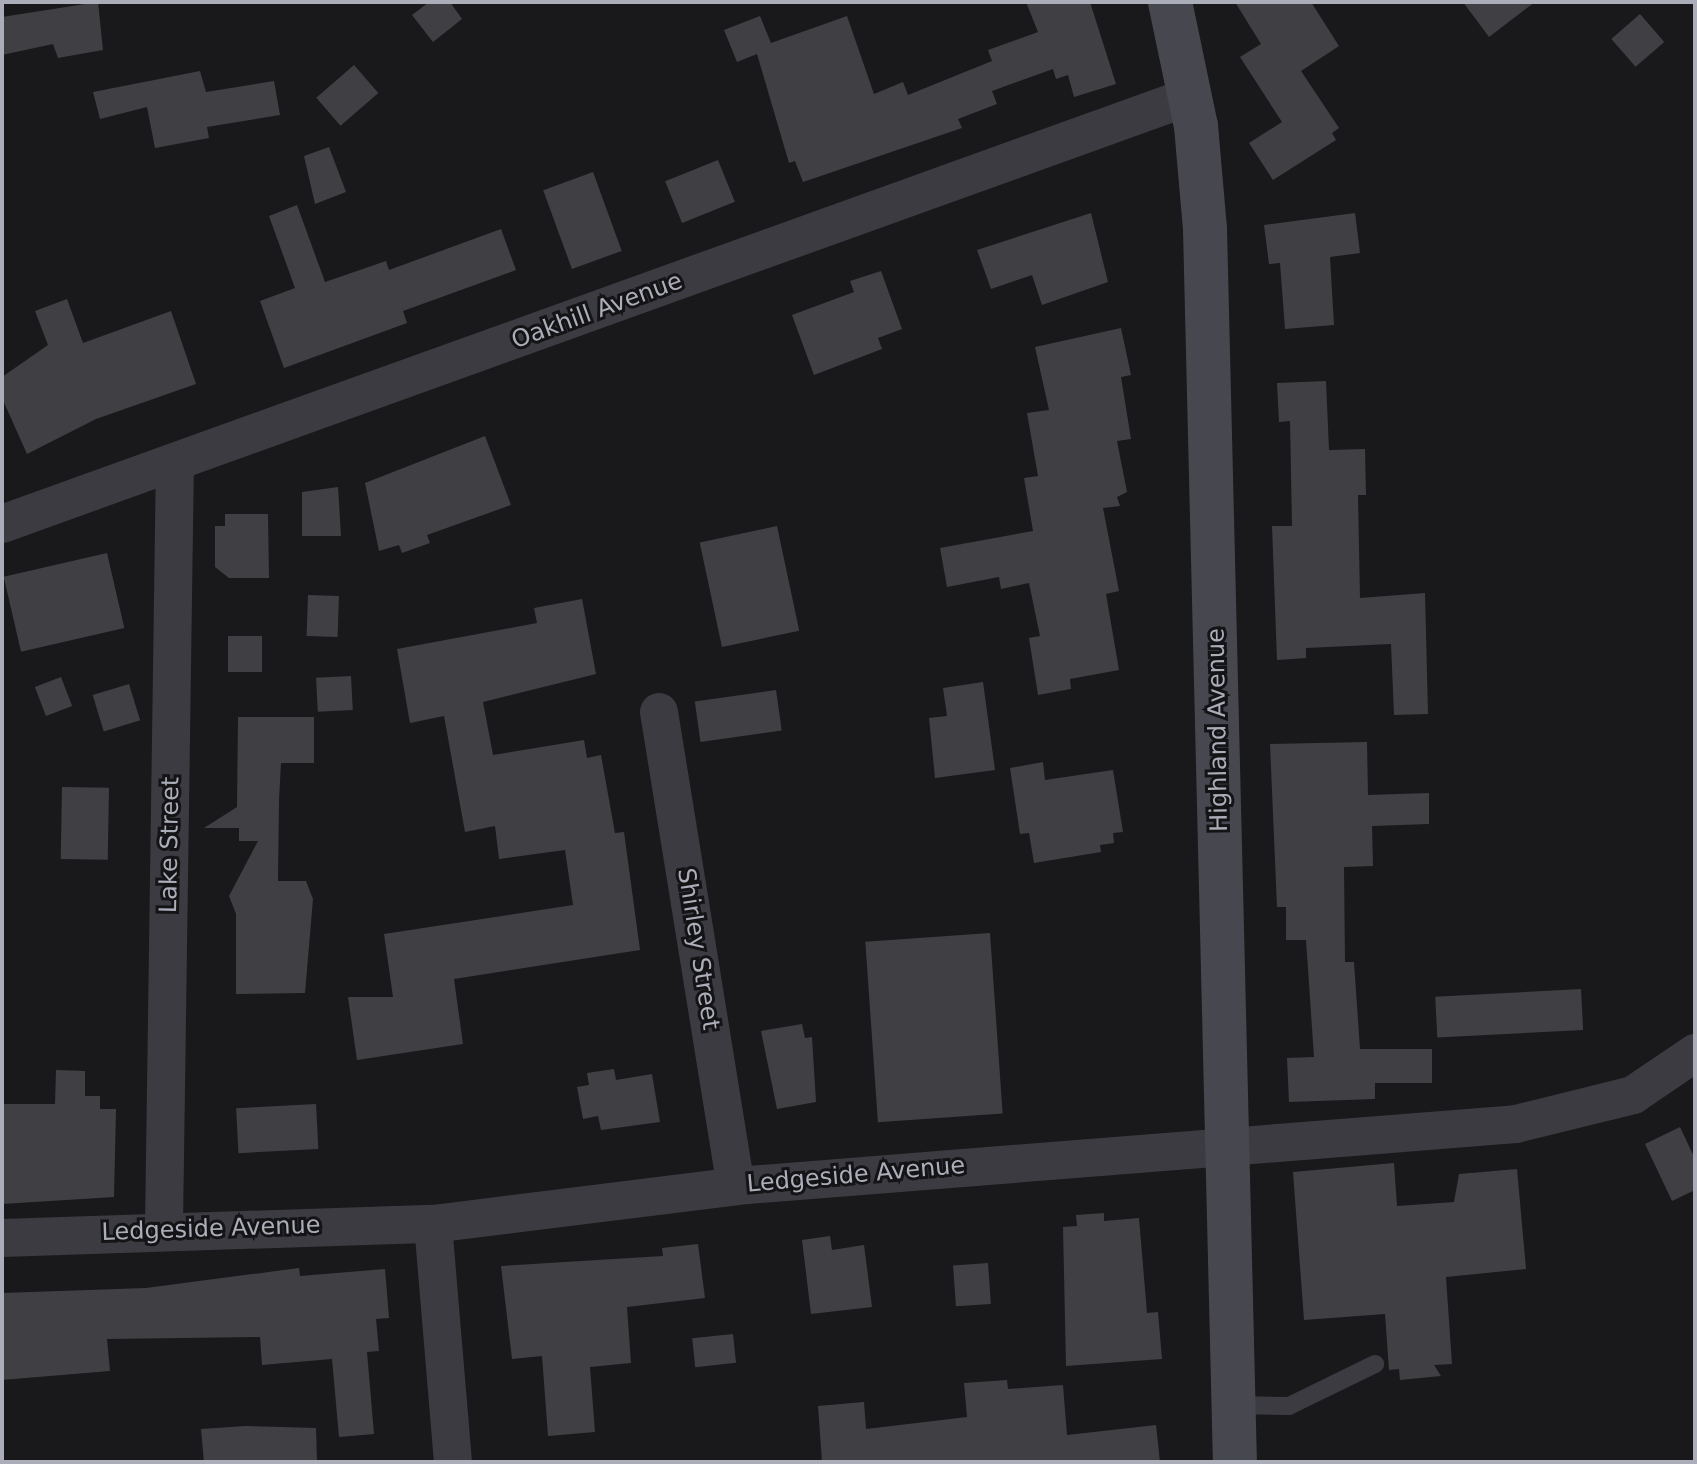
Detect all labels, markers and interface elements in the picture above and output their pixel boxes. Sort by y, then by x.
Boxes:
street label: Oakhill Avenue [508,267,686,355]
street label: Highland Avenue [1202,628,1234,832]
street label: Lake Street [154,777,186,913]
street label: Shirley Street [671,866,725,1032]
street label: Ledgeside Avenue [746,1151,966,1199]
street label: Ledgeside Avenue [101,1211,321,1247]

